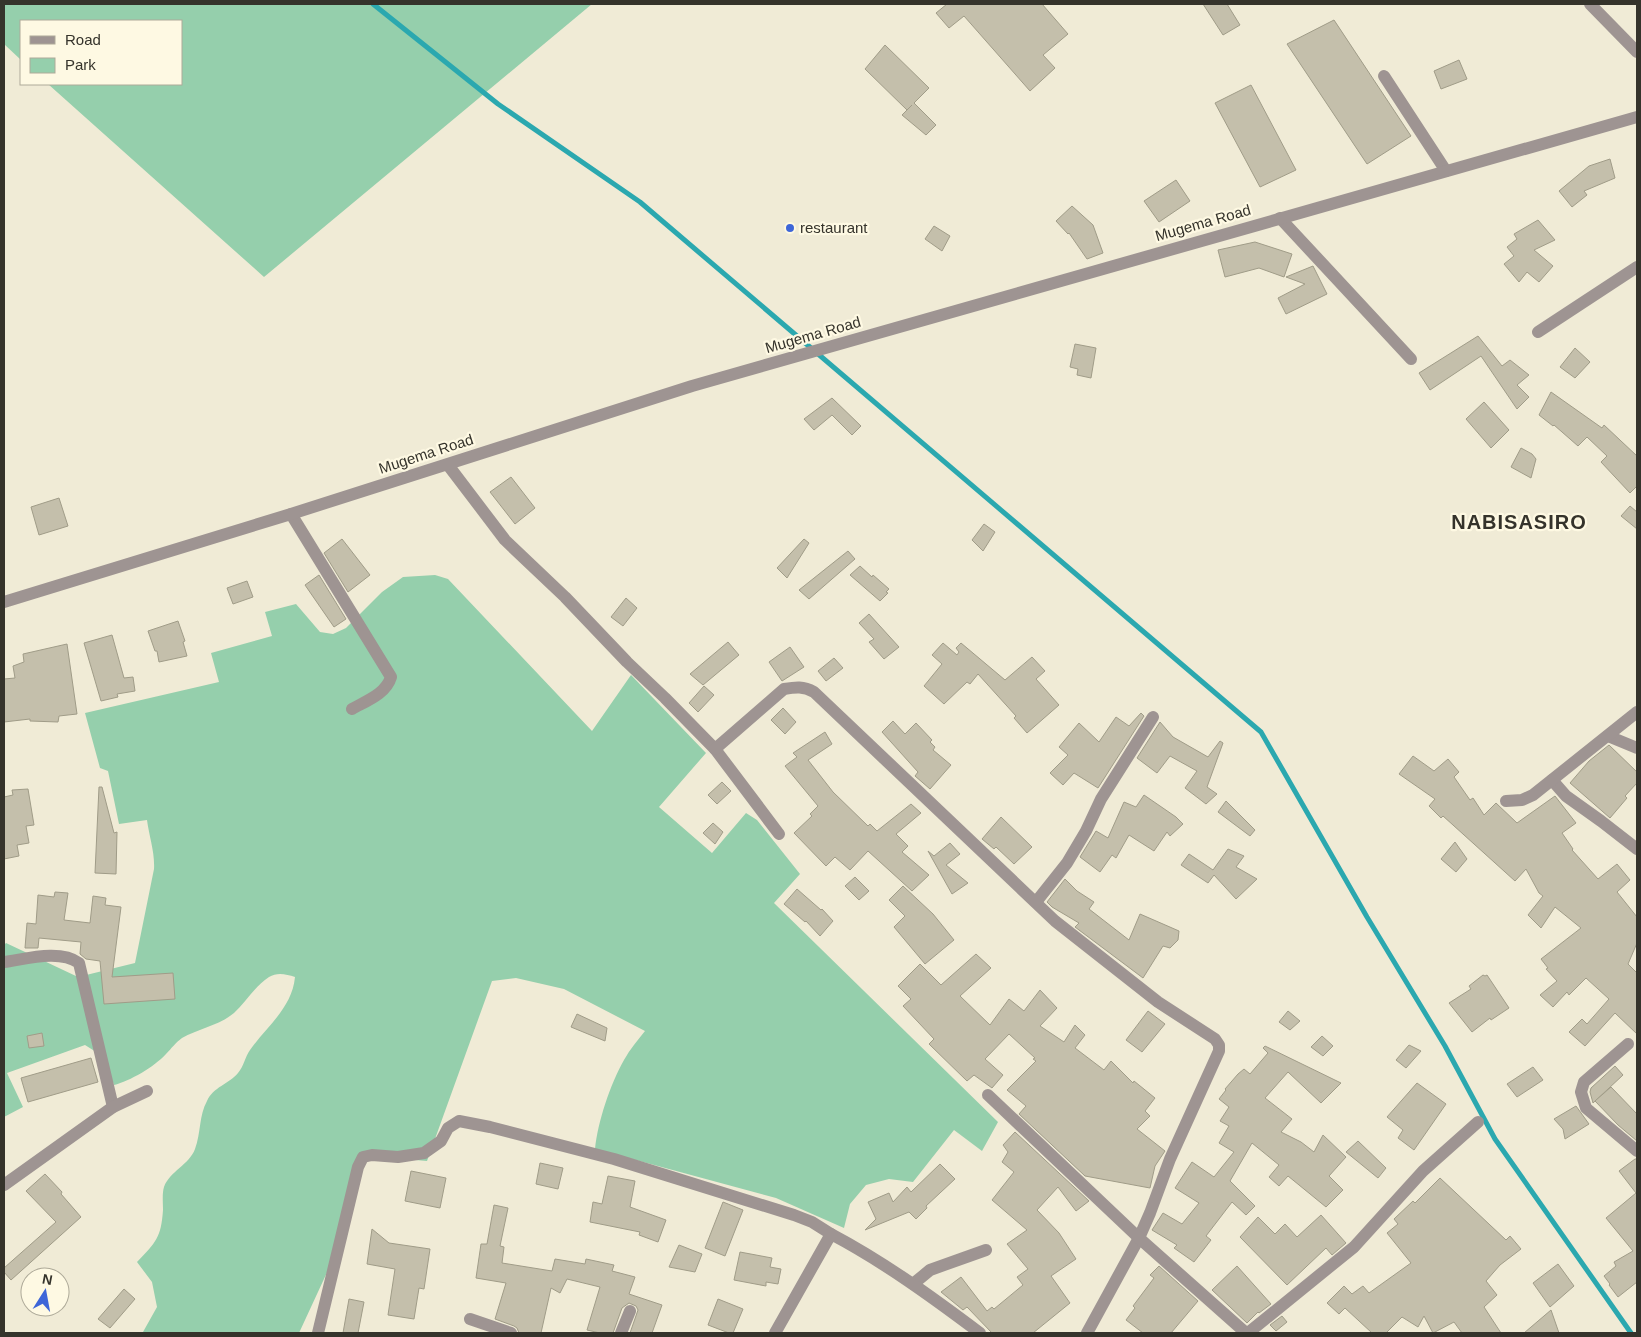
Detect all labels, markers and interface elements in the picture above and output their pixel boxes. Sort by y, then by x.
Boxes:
legend [20,20,182,85]
text: Road [65,31,101,48]
text: Park [65,56,96,73]
street label: Mugema Road [1153,201,1252,244]
place label: restaurant [800,219,868,236]
marker: restaurant [784,222,796,234]
street label: Mugema Road [763,313,862,356]
street label: Mugema Road [376,430,475,477]
district label: NABISASIRO [1451,511,1587,533]
north arrow [20,1267,70,1317]
text: N [41,1270,54,1288]

